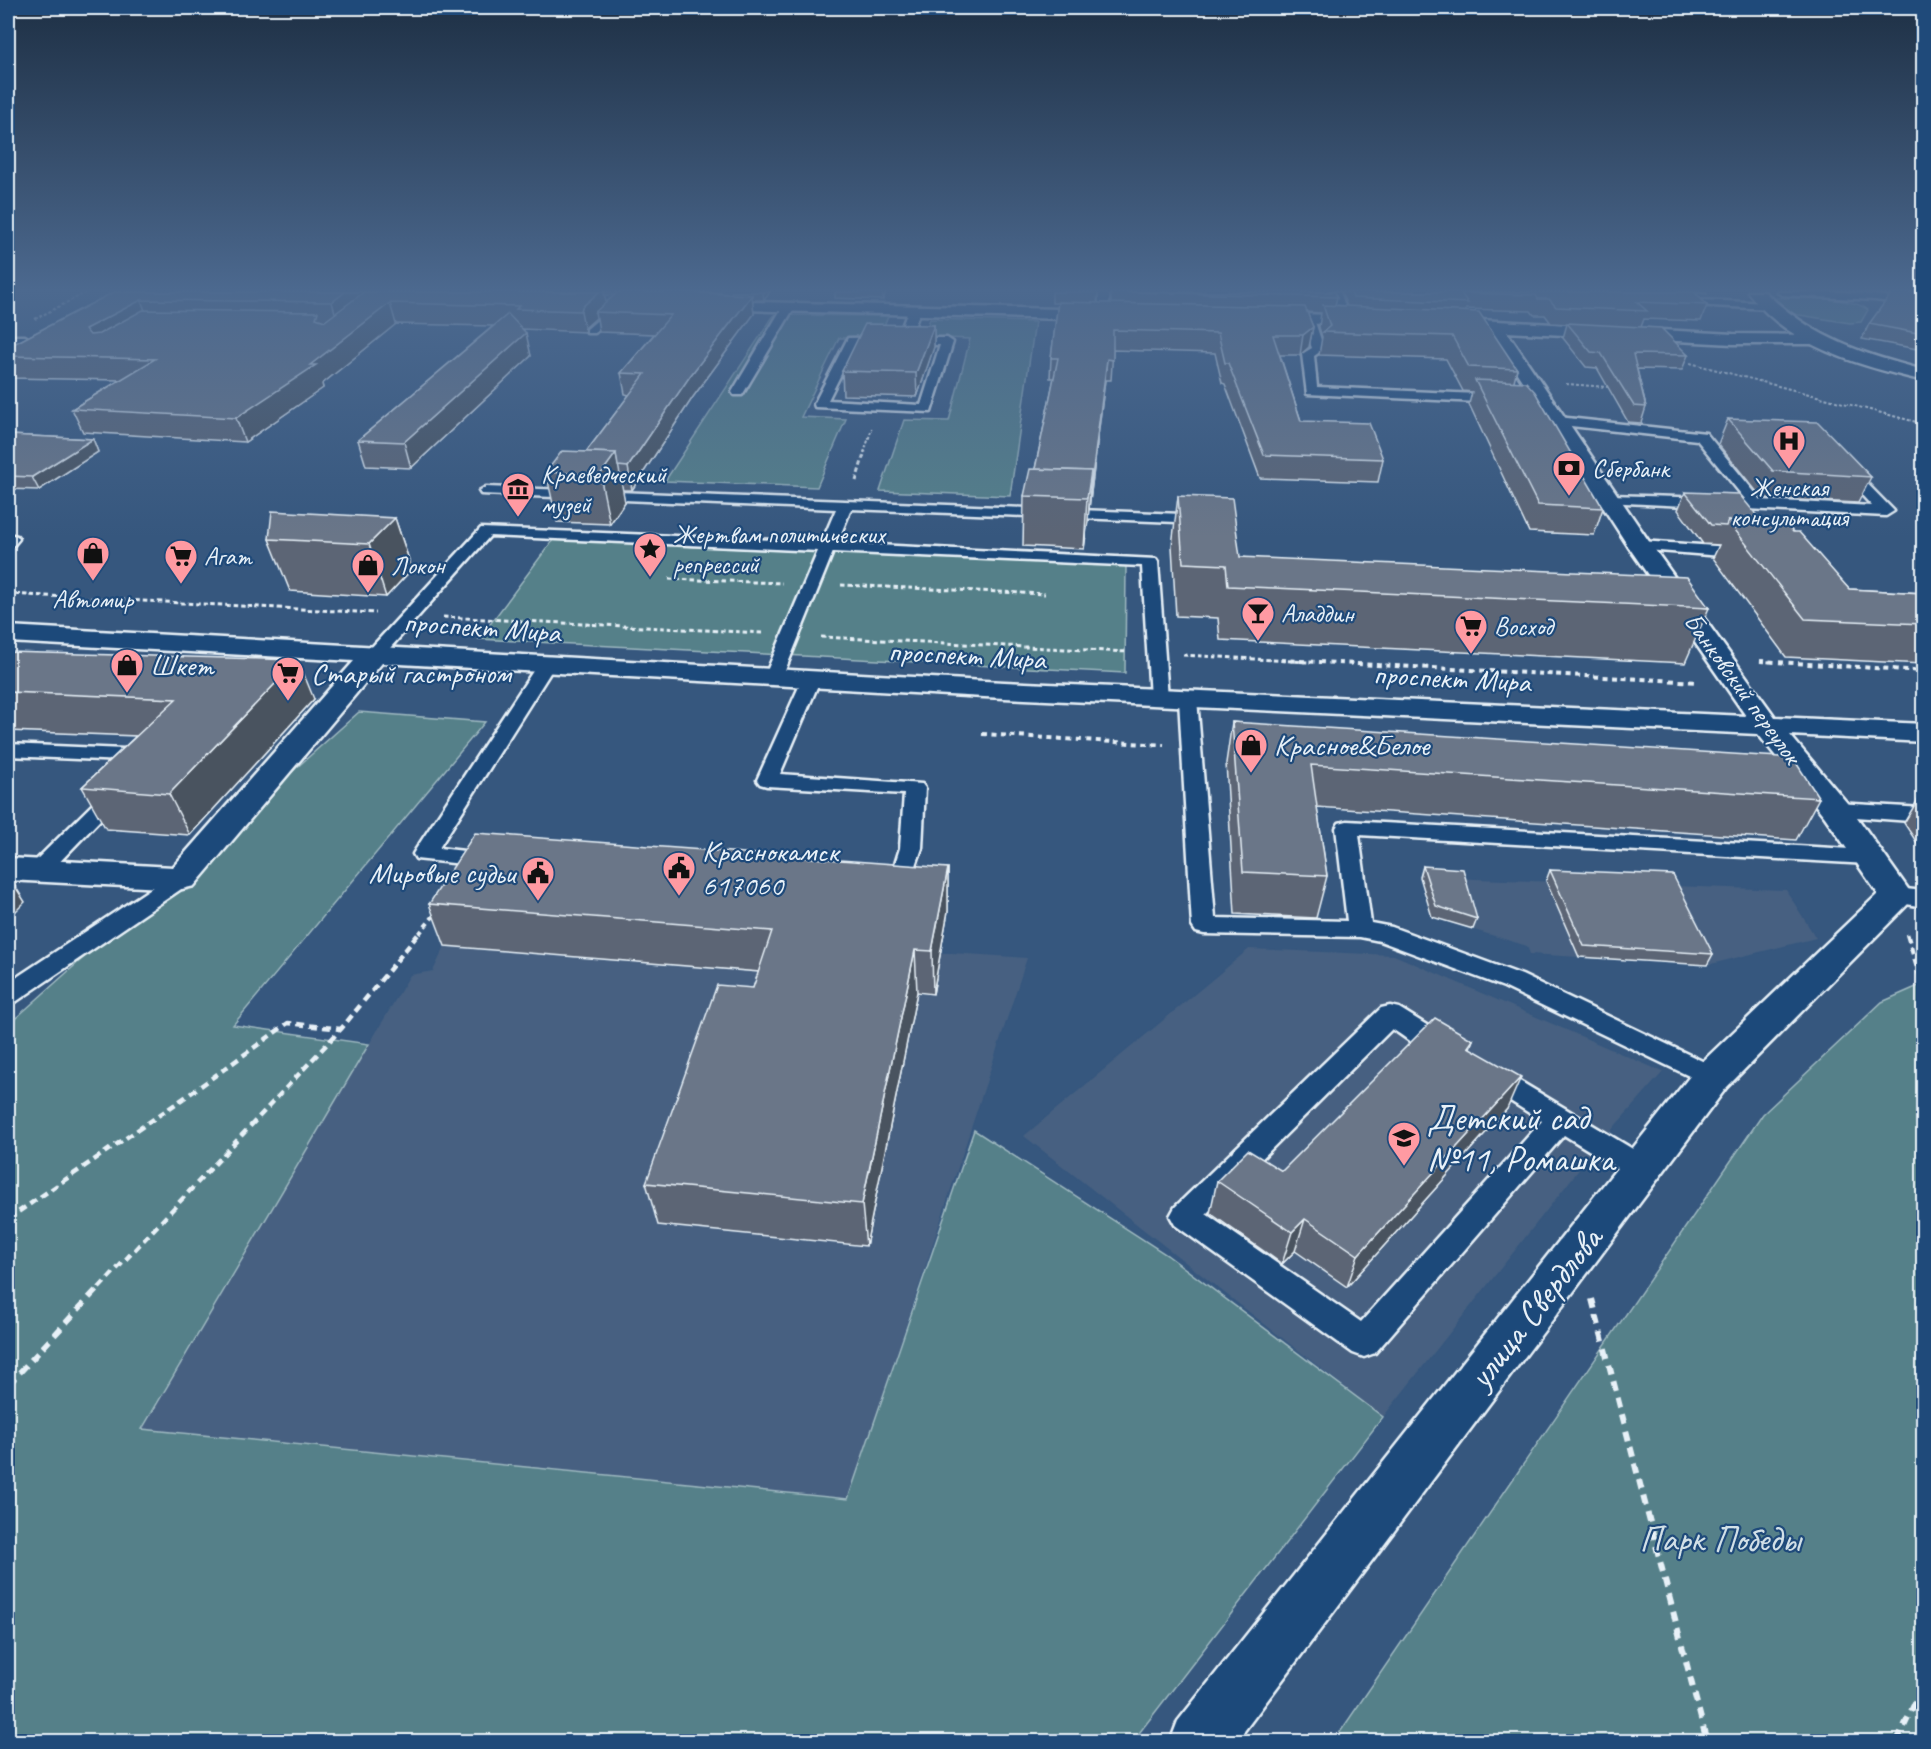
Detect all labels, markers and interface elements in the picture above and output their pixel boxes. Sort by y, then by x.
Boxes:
hospital icon: Женская консультация [1771,423,1807,470]
bank icon: Сбербанк [1551,450,1587,497]
place label: Сбербанк [1592,452,1672,485]
place label: Краеведческий музей [541,458,668,521]
museum icon: Краеведческий музей [500,471,536,518]
place label: Женская консультация [1730,471,1850,534]
place label: Жертвам политических репрессий [673,518,887,581]
place icon: Жертвам политических репрессий [632,531,668,578]
shop icon: Автомир [75,535,111,582]
supermarket icon: Агат [163,538,199,585]
place label: Агат [204,540,254,573]
shop icon: Локон [350,547,386,594]
place label: Локон [391,549,446,582]
place label: Автомир [53,583,135,616]
bar icon: Аладдин [1240,595,1276,642]
place label: Аладдин [1281,597,1355,630]
street label: проспект Мира [402,603,564,652]
street label: Банковский переулок [1677,606,1810,772]
supermarket icon: Восход [1453,608,1489,655]
place label: Восход [1494,610,1555,643]
street label: проспект Мира [887,632,1049,678]
place label: Шкет [150,646,215,684]
shop icon: Шкет [109,647,145,694]
place label: Старый гастроном [311,654,513,692]
supermarket icon: Старый гастроном [270,655,306,702]
street label: проспект Мира [1372,655,1534,701]
place label: Красное&Белое [1274,726,1432,764]
shop icon: Красное&Белое [1233,727,1269,774]
place label: Краснокамск 617060 [702,832,841,904]
public building icon: Краснокамск 617060 [661,850,697,897]
place label: Мировые судьи [369,854,517,892]
public building icon: Мировые судьи [520,855,556,902]
place label: Детский сад №11, Ромашка [1427,1095,1617,1182]
school or university icon: Детский сад №11, Ромашка [1386,1120,1422,1167]
street label: улица Свердлова [1456,1215,1614,1399]
park label: Парк Победы [1639,1516,1804,1562]

